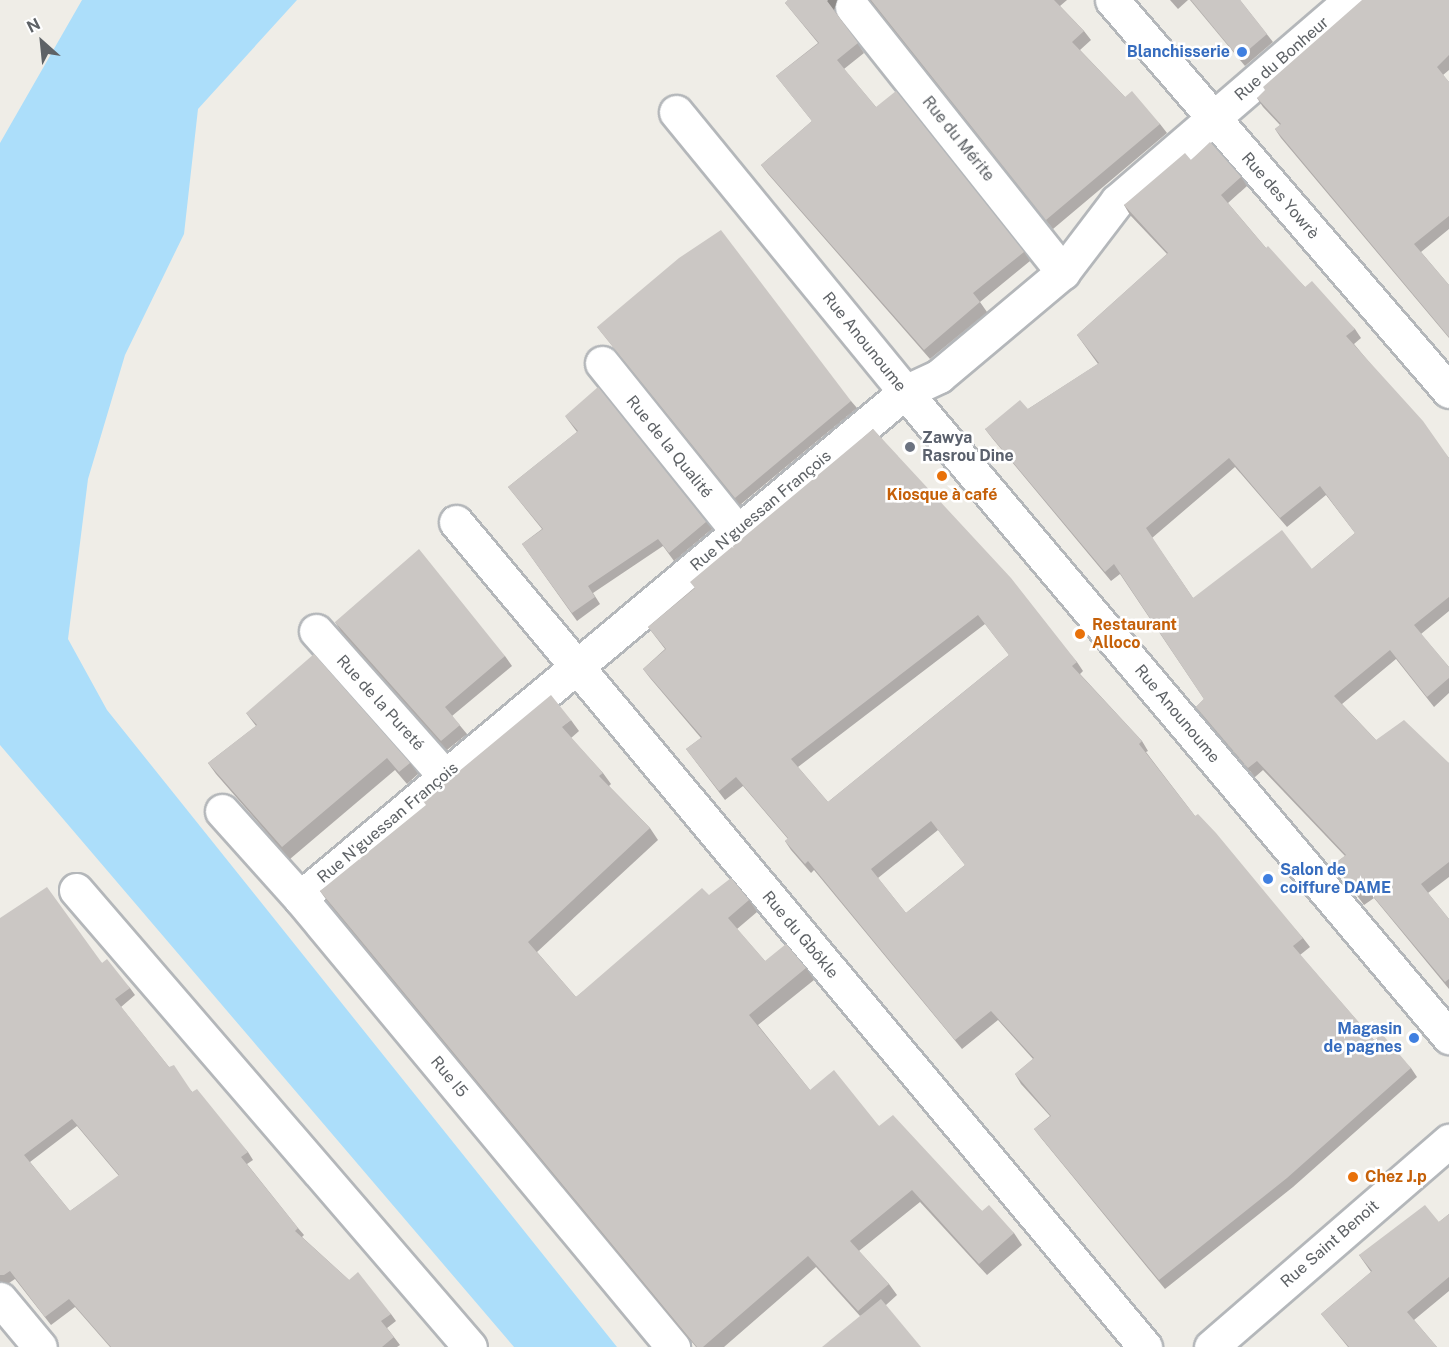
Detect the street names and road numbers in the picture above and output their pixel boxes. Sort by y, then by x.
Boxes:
street label: Rue du Bonheur [1231,13,1333,105]
street label: Rue du Mérite [918,93,998,185]
street label: Rue des Yowrè [1237,149,1323,243]
street label: Rue Anounoume [818,288,910,396]
street label: Rue de la Qualité [622,392,716,502]
street label: Rue N'guessan François [687,447,835,575]
street label: Rue de la Pureté [332,651,428,755]
street label: Rue Anounoume [1130,661,1224,767]
street label: Rue N'guessan François [314,759,462,887]
street label: Rue du Gbôkle [758,887,842,983]
street label: Rue I5 [426,1053,472,1101]
street label: Rue Saint Benoit [1277,1196,1383,1292]

